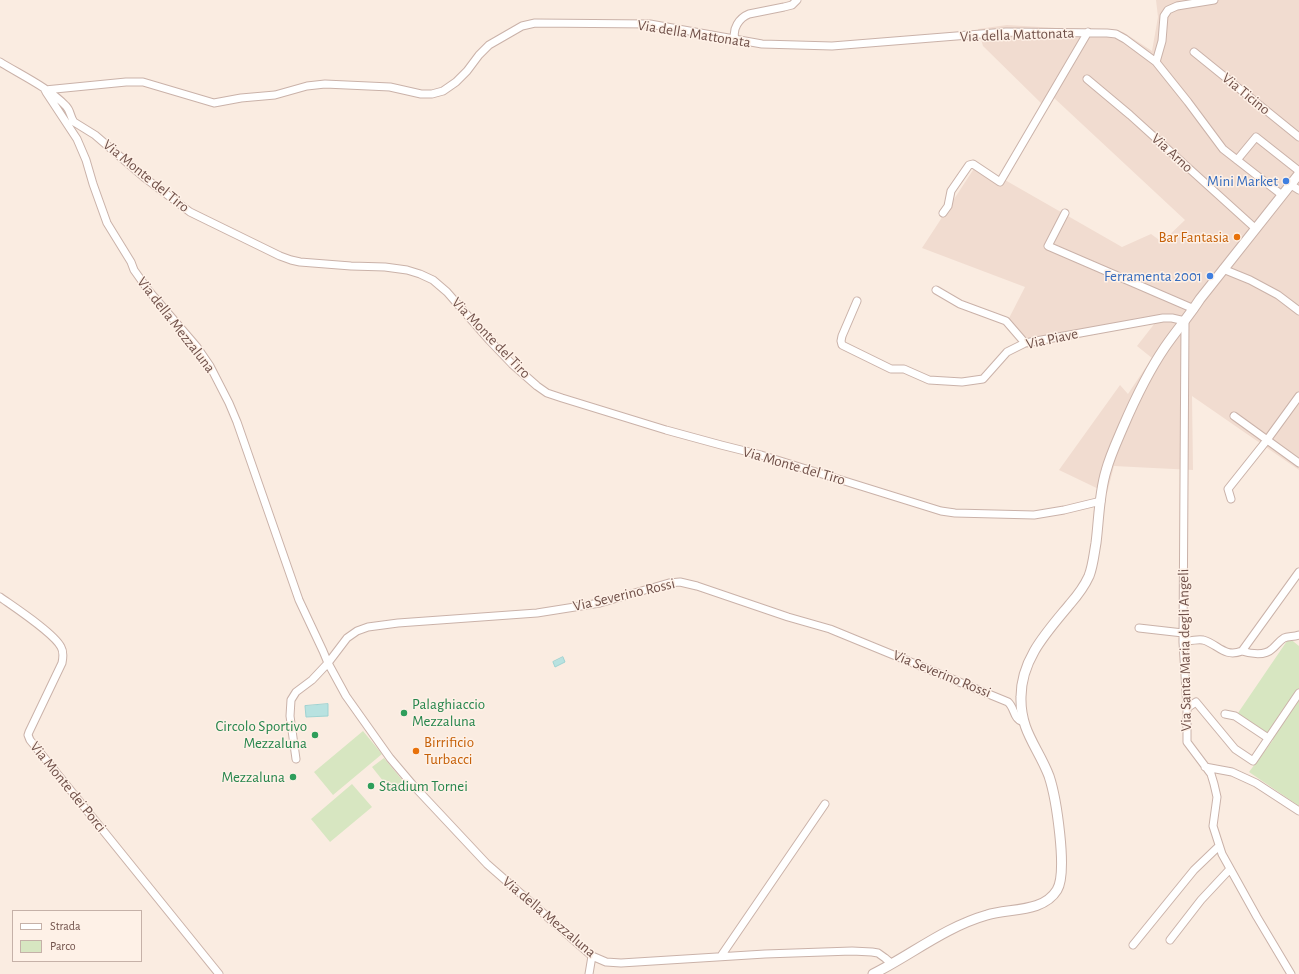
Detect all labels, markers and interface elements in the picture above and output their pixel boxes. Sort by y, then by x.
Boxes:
street label: Via della Mattonata [636,16,752,52]
street label: Via della Mattonata [959,24,1075,46]
street label: Via Ticino [1218,69,1274,119]
street label: Via Arno [1147,130,1197,176]
street label: Via Monte del Tiro [99,136,193,216]
place label: Mini Market [1207,172,1278,190]
marker: Mini Market [1281,176,1291,186]
place label: Bar Fantasia [1158,228,1229,246]
marker: Bar Fantasia [1232,232,1242,242]
place label: Ferramenta 2001 [1104,267,1202,285]
marker: Ferramenta 2001 [1205,271,1215,281]
street label: Via della Mezzaluna [133,274,219,376]
street label: Via Monte del Tiro [448,294,534,382]
street label: Via Piave [1024,325,1080,353]
street label: Via Monte del Tiro [741,443,847,489]
street label: Via Santa Maria degli Angeli [1175,568,1195,732]
street label: Via Severino Rossi [571,575,677,615]
street label: Via Severino Rossi [890,646,994,702]
place label: Palaghiaccio Mezzaluna [412,695,485,730]
marker: Palaghiaccio Mezzaluna [399,708,409,718]
place label: Circolo Sportivo Mezzaluna [215,717,307,752]
marker: Circolo Sportivo Mezzaluna [310,730,320,740]
place label: Birrificio Turbacci [424,733,474,768]
street label: Via Monte dei Porci [26,738,110,836]
marker: Birrificio Turbacci [411,746,421,756]
place label: Mezzaluna [221,768,285,786]
marker: Mezzaluna [288,772,298,782]
place label: Stadium Tornei [379,777,468,795]
marker: Stadium Tornei [366,781,376,791]
street label: Via della Mezzaluna [499,873,599,961]
legend [12,910,142,962]
text: Strada [50,920,81,932]
text: Parco [50,940,76,952]

